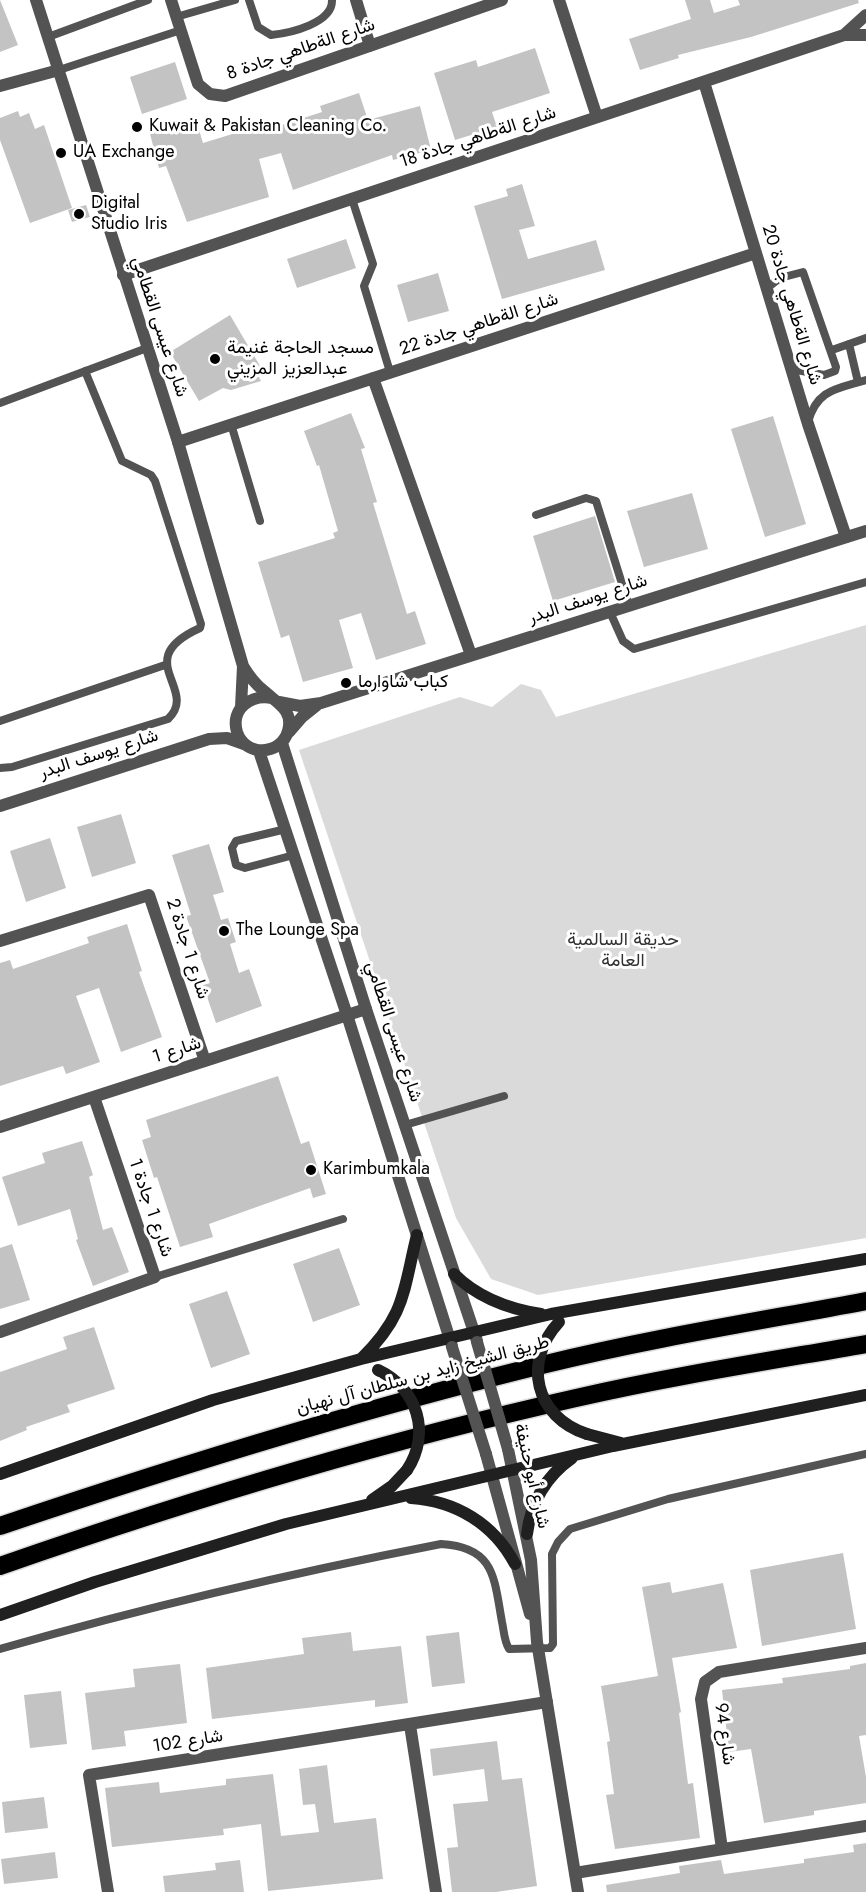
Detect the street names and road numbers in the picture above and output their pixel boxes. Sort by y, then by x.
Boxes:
street label: شارع الةطاهي جادة 8 [224,15,378,85]
street label: شارع الةطاهي جادة 18 [397,102,559,174]
street label: شارع الةطاهي جادة 20 [756,222,826,388]
street label: شارع عيسى القطامي [126,254,192,400]
street label: شارع الةطاهي جادة 22 [397,289,561,361]
street label: شارع يوسف البدر [526,571,650,629]
street label: شارع يوسف البدر [37,726,161,784]
street label: شارع 1 جادة 2 [161,896,213,1002]
street label: شارع عيسى القطامي [360,959,426,1105]
street label: شارع 1 [150,1033,204,1069]
street label: شارع 1 جادة 1 [123,1156,177,1260]
street label: طريق الشيخ زايد بن سلطان آل نهيان [294,1332,552,1420]
street label: شارع أبو حنيفة [508,1421,554,1531]
street label: شارع 94 [709,1702,739,1766]
street label: شارع 102 [151,1726,225,1758]

